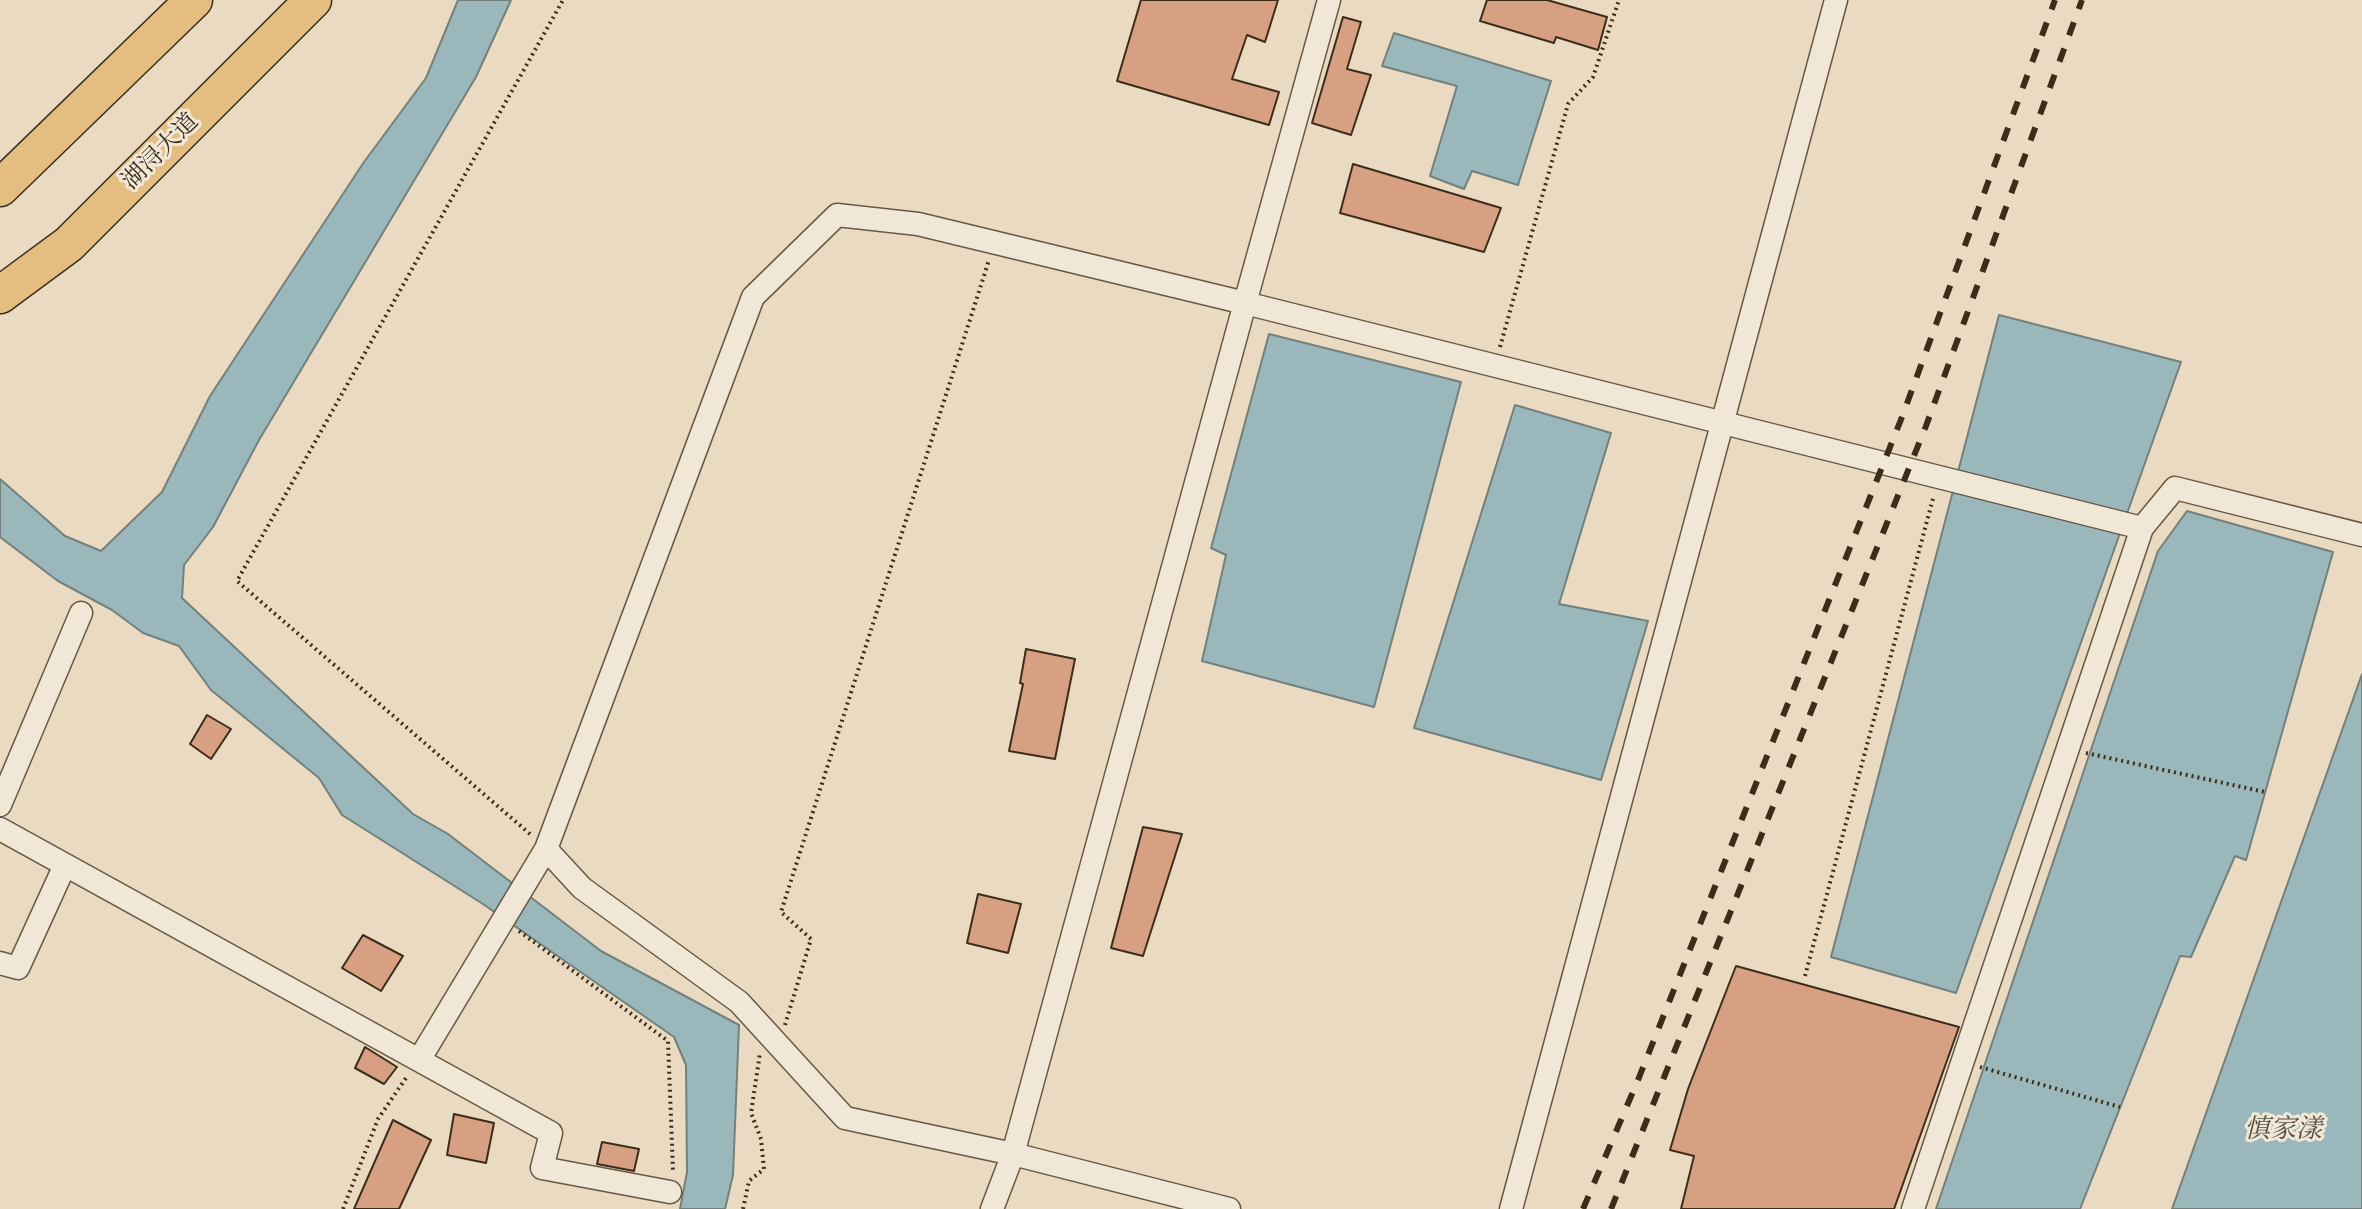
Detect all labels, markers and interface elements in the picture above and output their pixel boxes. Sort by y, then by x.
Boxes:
street label: 湖浔大道 [117,108,205,196]
water label: 慎家漾 [2244,1115,2322,1147]

